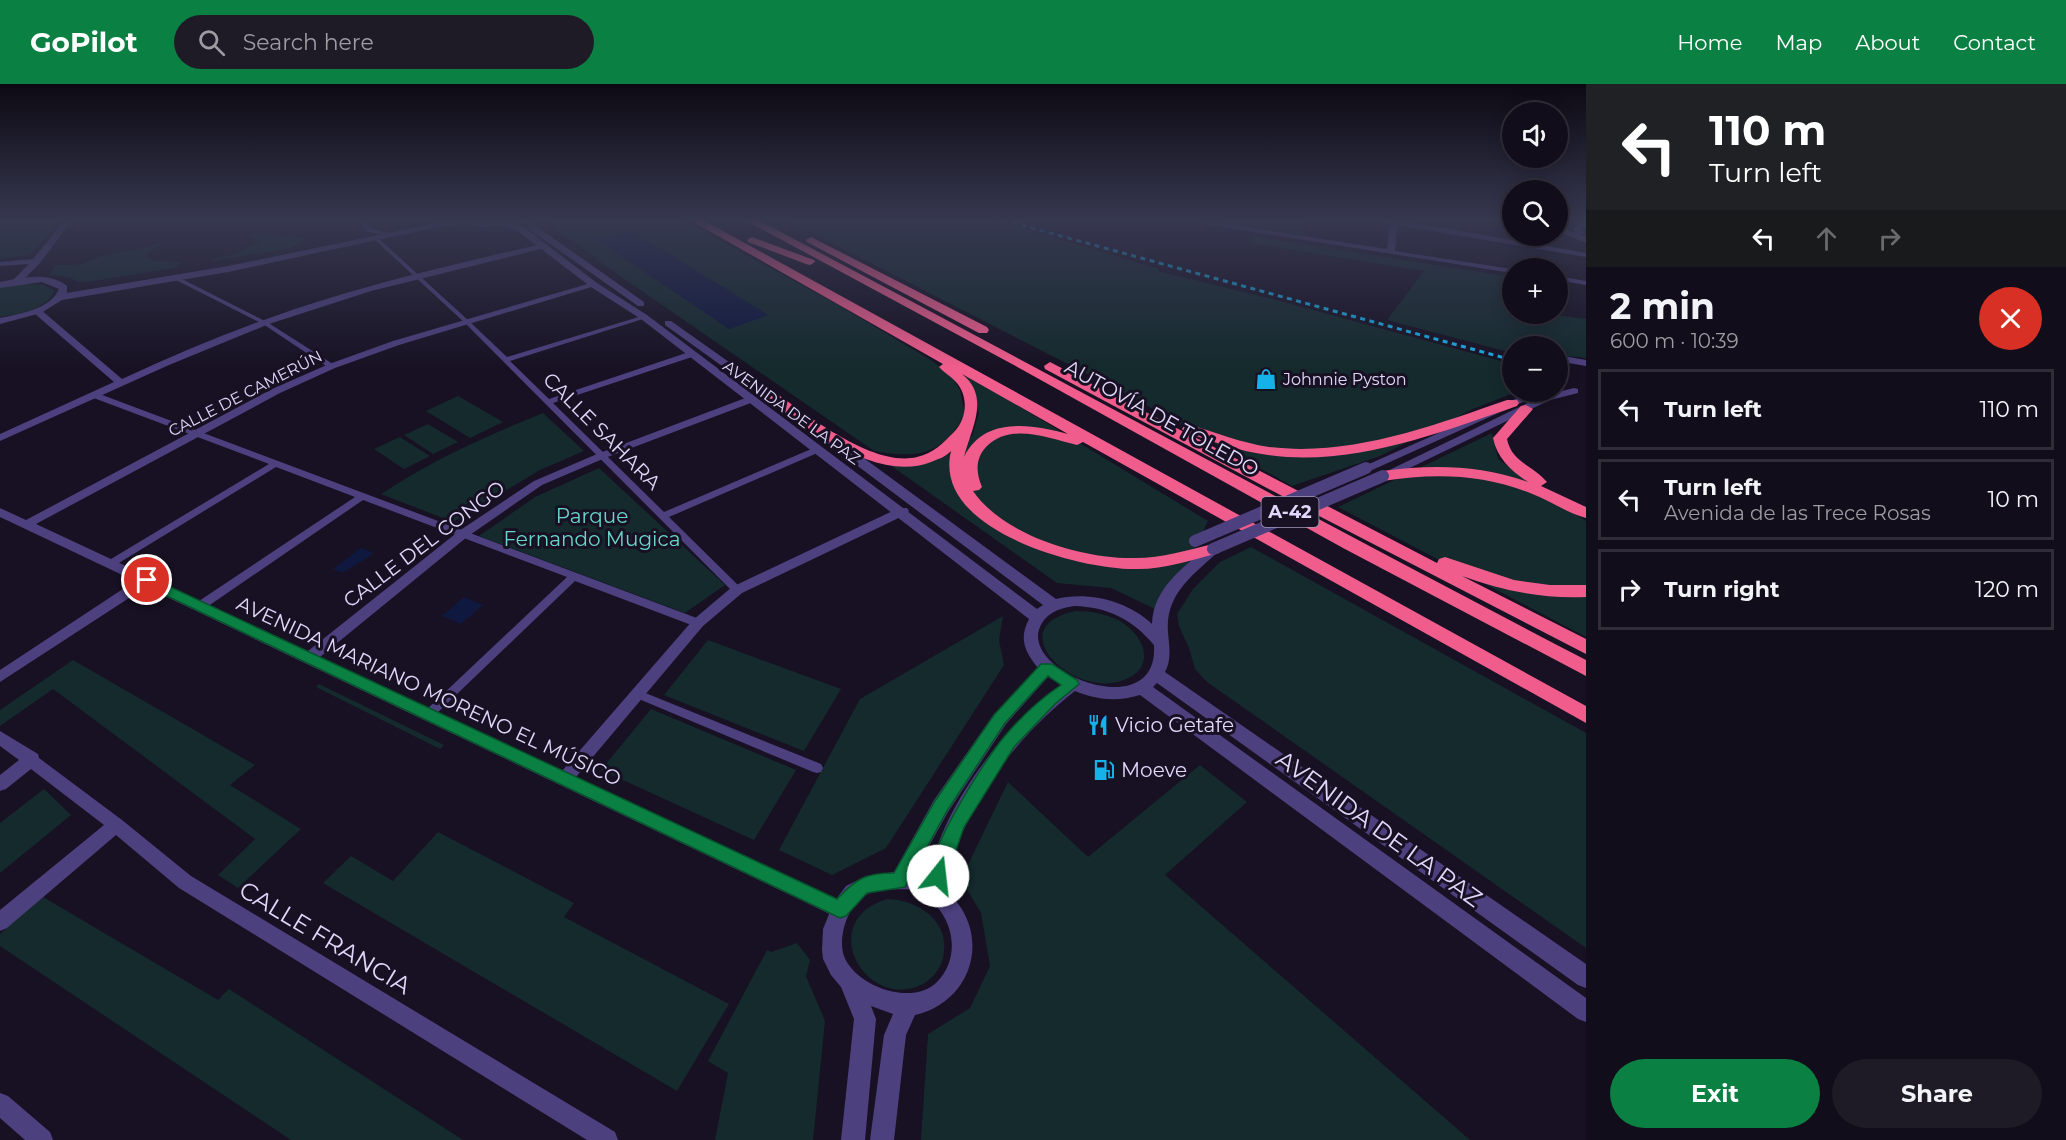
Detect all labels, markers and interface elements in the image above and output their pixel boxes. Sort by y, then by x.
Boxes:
search box [174,15,594,69]
text: GoPilot [30,25,138,59]
icon: search [195,26,228,59]
text: Search here [243,29,374,56]
text: Home [1677,30,1742,55]
text: Map [1775,30,1822,55]
text: About [1855,30,1920,55]
text: Contact [1953,30,2036,55]
map controls [1502,102,1568,402]
button: sound [1502,102,1568,168]
text: 110 m [1709,104,1826,156]
icon: left [1610,108,1688,186]
text: Turn left [1709,156,1822,189]
button: search [1502,180,1568,246]
icon: left [1747,222,1780,255]
icon: ahead [1810,222,1843,255]
icon: right [1873,222,1906,255]
button: + [1502,258,1568,324]
text: 2 min [1610,284,1715,328]
button: close [1979,287,2042,350]
text: 600 m · 10:39 [1610,329,1739,353]
button: − [1502,336,1568,402]
street label: CALLE DE CAMERÚN [165,346,325,441]
street label: AUTOVÍA DE TOLEDO [1061,355,1263,481]
street label: AVENIDA DE LA PAZ [719,356,864,469]
street label: CALLE SAHARA [538,367,666,495]
shop icon: Johnnie Pyston [1254,367,1278,391]
place label: Johnnie Pyston [1282,370,1407,389]
icon: left [1613,393,1646,426]
text: Turn left [1664,396,1762,423]
text: 110 m [1979,396,2039,423]
text: Turn left [1664,474,1762,501]
street label: CALLE DEL CONGO [338,475,510,613]
icon: left [1613,483,1646,516]
text: 10 m [1987,486,2039,513]
road number: A-42 [1262,497,1318,527]
text: Avenida de las Trece Rosas [1664,501,1931,525]
park label: Parque Fernando Mugica [503,504,681,551]
pin [121,554,172,605]
icon: arrive [130,563,163,596]
icon: right [1613,573,1646,606]
text: Turn right [1664,576,1779,603]
text: 120 m [1975,576,2039,603]
street label: AVENIDA MARIANO MORENO EL MÚSICO [233,591,625,791]
restaurant icon: Vicio Getafe [1086,713,1110,737]
place label: Vicio Getafe [1115,713,1234,737]
street label: AVENIDA DE LA PAZ [1271,744,1488,913]
fuel station icon: Moeve [1092,758,1116,782]
place label: Moeve [1121,758,1187,782]
position arrow [906,844,970,908]
street label: CALLE FRANCIA [234,875,417,1001]
button: Exit [1610,1059,1820,1128]
button: Share [1832,1059,2042,1128]

